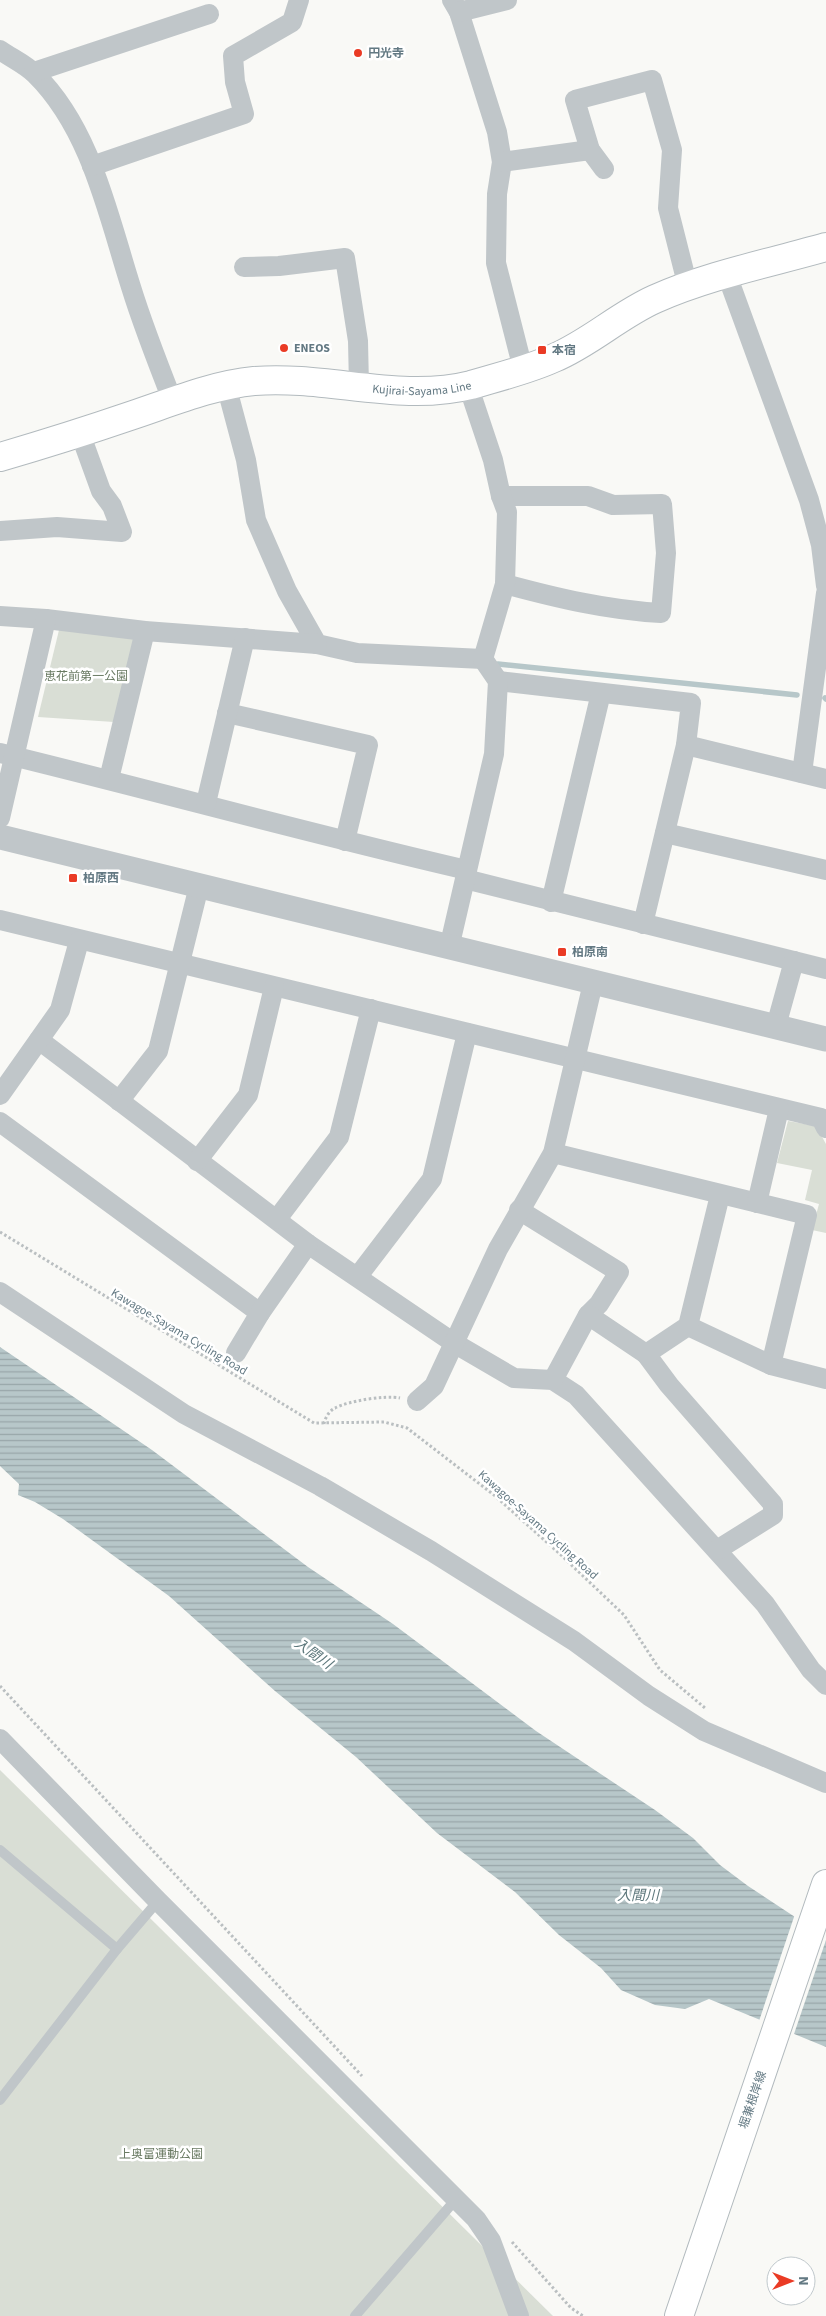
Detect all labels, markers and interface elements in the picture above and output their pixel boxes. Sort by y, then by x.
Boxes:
place label: 円光寺 [368,45,404,62]
marker: 円光寺 [352,47,364,59]
place label: ENEOS [294,340,330,357]
marker: ENEOS [278,342,290,354]
place label: 本宿 [552,342,576,359]
marker: 本宿 [536,344,548,356]
street label: Kujirai-Sayama Line [372,377,473,400]
park label: 恵花前第一公園 [44,668,128,685]
place label: 柏原西 [83,870,119,887]
marker: 柏原西 [67,872,79,884]
place label: 柏原南 [572,944,608,961]
marker: 柏原南 [556,946,568,958]
street label: Kawagoe-Sayama Cycling Road [108,1284,250,1380]
street label: Kawagoe-Sayama Cycling Road [474,1466,602,1584]
water label: 入間川 [290,1634,338,1675]
water label: 入間川 [617,1886,661,1906]
street label: 堀兼根岸線 [735,2069,771,2131]
park label: 上奥富運動公園 [119,2146,203,2163]
north arrow [766,2256,816,2306]
text: N [793,2276,813,2286]

